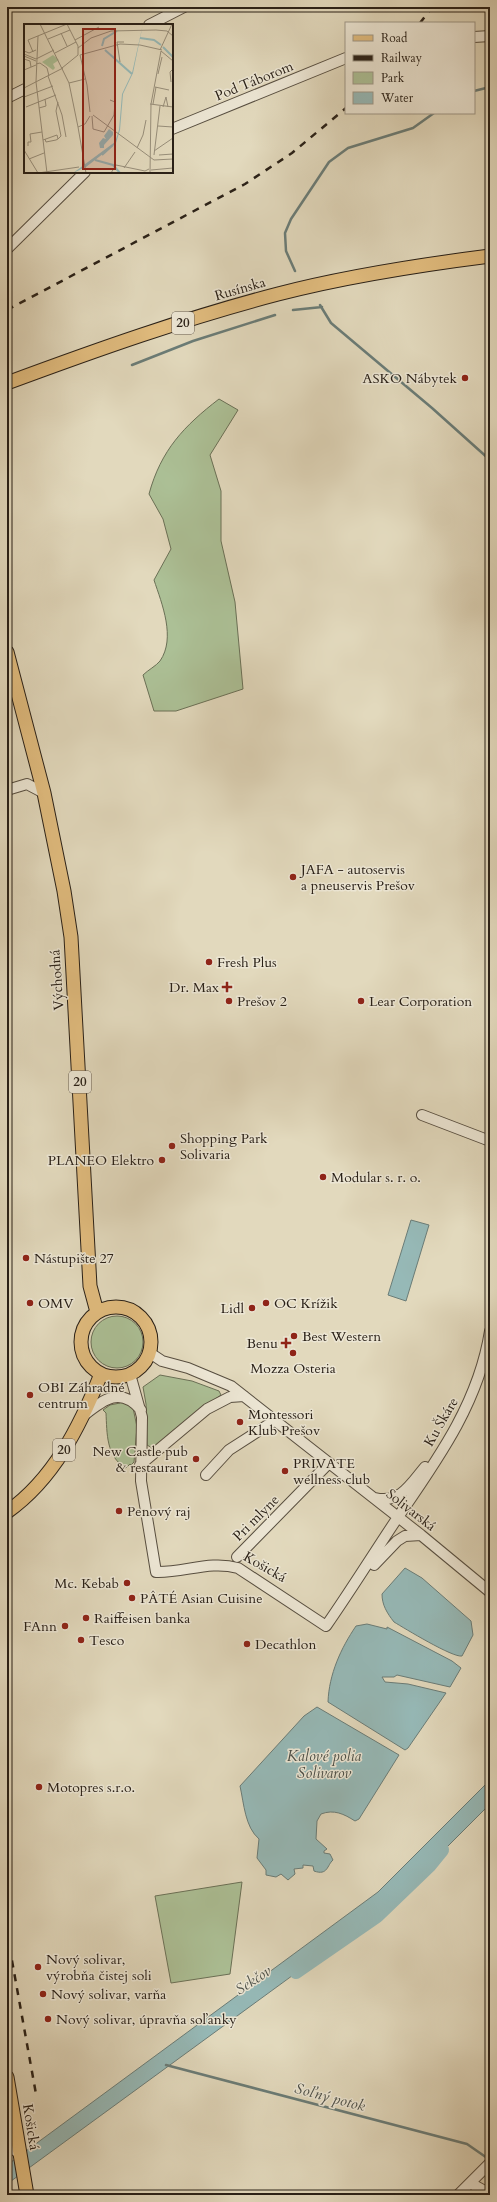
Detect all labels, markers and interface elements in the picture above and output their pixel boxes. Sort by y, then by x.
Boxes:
legend [345,22,475,114]
inset map [24,24,173,173]
text: Road [381,30,408,46]
text: Railway [381,50,423,66]
street label: Pod Táborom [212,57,296,105]
text: Park [381,70,405,86]
text: Water [380,90,414,106]
street label: Rusínska [212,273,268,305]
road number: 20 [172,312,194,334]
place label: ASKO Nábytek [363,369,457,388]
marker: ASKO Nábytek [460,373,470,383]
place label: JAFA - autoservis a pneuservis Prešov [299,860,416,895]
marker: JAFA - autoservis a pneuservis Prešov [288,872,298,882]
street label: Východná [45,949,69,1011]
place label: Fresh Plus [217,953,277,972]
marker: Fresh Plus [204,957,214,967]
place label: Dr. Max [169,978,219,997]
marker: Dr. Max [222,982,232,992]
place label: Prešov 2 [237,992,287,1011]
place label: Lear Corporation [369,992,472,1011]
marker: Prešov 2 [224,996,234,1006]
marker: Lear Corporation [356,996,366,1006]
road number: 20 [69,1071,91,1093]
place label: Shopping Park Solivaria [180,1129,268,1164]
marker: Shopping Park Solivaria [167,1141,177,1151]
place label: PLANEO Elektro [48,1151,154,1170]
marker: PLANEO Elektro [157,1155,167,1165]
place label: Modular s. r. o. [331,1168,421,1187]
marker: Modular s. r. o. [318,1172,328,1182]
place label: Nástupište 27 [34,1249,114,1268]
marker: Nástupište 27 [21,1253,31,1263]
place label: OMV [38,1294,74,1313]
place label: OC Krížik [274,1294,338,1313]
marker: OMV [25,1298,35,1308]
marker: OC Krížik [261,1298,271,1308]
place label: Lidl [221,1299,244,1318]
marker: Lidl [247,1303,257,1313]
place label: Best Western [302,1327,381,1346]
marker: Best Western [289,1331,299,1341]
place label: Benu [246,1334,278,1353]
marker: Benu [281,1338,291,1348]
marker: Mozza Osteria [288,1348,298,1358]
place label: Mozza Osteria [250,1359,336,1378]
place label: OBI Záhradné centrum [38,1378,125,1413]
marker: OBI Záhradné centrum [25,1390,35,1400]
street label: Ku Škáre [419,1394,463,1450]
place label: Montessori Klub Prešov [248,1405,321,1440]
marker: Montessori Klub Prešov [235,1417,245,1427]
road number: 20 [53,1439,75,1461]
place label: New Castle pub & restaurant [93,1442,189,1477]
marker: New Castle pub & restaurant [191,1454,201,1464]
place label: PRIVATE wellness club [293,1454,370,1489]
marker: PRIVATE wellness club [280,1466,290,1476]
street label: Solivarská [382,1484,440,1536]
street label: Pri mlyne [229,1491,283,1545]
place label: Penový raj [127,1502,191,1521]
marker: Penový raj [114,1506,124,1516]
street label: Košická [240,1547,290,1587]
place label: Mc. Kebab [54,1574,119,1593]
marker: Mc. Kebab [122,1578,132,1588]
place label: PÂTÉ Asian Cuisine [140,1589,263,1608]
marker: PÂTÉ Asian Cuisine [127,1593,137,1603]
place label: Raiffeisen banka [94,1609,190,1628]
marker: Raiffeisen banka [81,1613,91,1623]
place label: FAnn [23,1617,57,1636]
marker: FAnn [60,1621,70,1631]
place label: Tesco [89,1631,125,1650]
marker: Tesco [76,1635,86,1645]
place label: Decathlon [255,1635,316,1654]
marker: Decathlon [242,1639,252,1649]
water label: Kalové polia Solivarov [287,1746,362,1783]
place label: Motopres s.r.o. [47,1778,135,1797]
marker: Motopres s.r.o. [34,1782,44,1792]
place label: Nový solivar, výrobňa čistej soli [46,1950,152,1985]
water label: Sekčov [231,1960,275,1999]
marker: Nový solivar, výrobňa čistej soli [33,1962,43,1972]
place label: Nový solivar, varňa [51,1985,166,2004]
marker: Nový solivar, varňa [38,1989,48,1999]
place label: Nový solivar, úpravňa soľanky [56,2010,237,2029]
marker: Nový solivar, úpravňa soľanky [43,2014,53,2024]
water label: Soľný potok [292,2078,368,2116]
street label: Košická [18,2103,44,2151]

